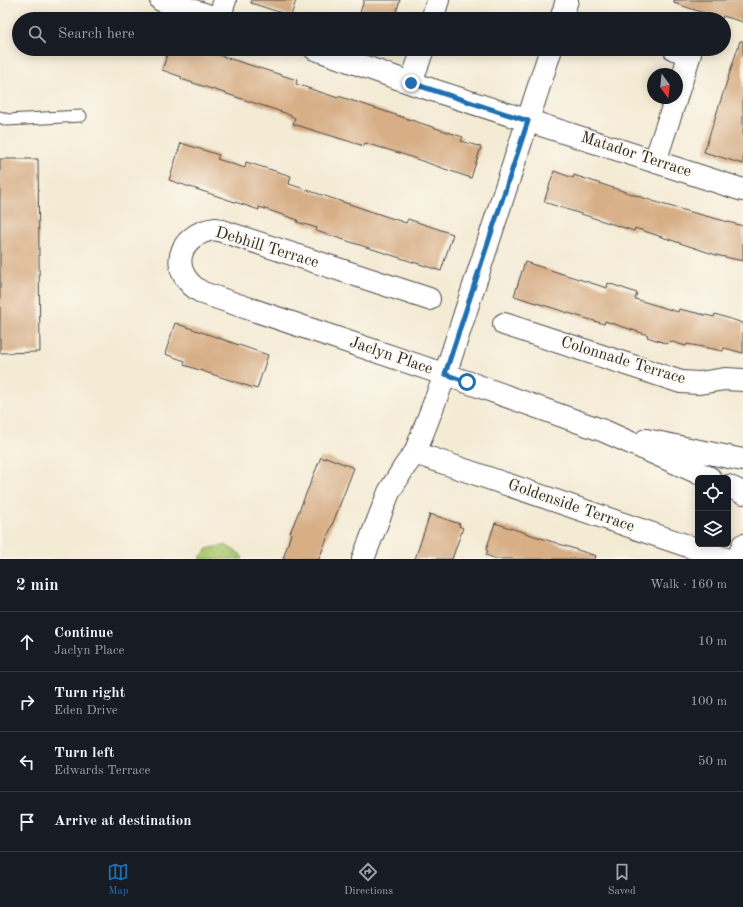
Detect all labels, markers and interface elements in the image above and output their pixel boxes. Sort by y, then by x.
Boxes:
search box [12,12,731,56]
icon: search [26,23,48,45]
text: Search here [58,27,135,42]
north arrow [647,68,683,104]
route end [402,74,420,92]
street label: Matador Terrace [579,130,693,180]
street label: Debhill Terrace [213,225,321,271]
street label: Jaclyn Place [347,334,435,378]
street label: Colonnade Terrace [559,334,687,388]
route start [458,373,476,391]
map controls [695,475,731,547]
button: locate [695,475,731,511]
street label: Goldenside Terrace [506,477,636,535]
button: layers [695,511,731,547]
text: 2 min [16,577,59,594]
text: Walk · 160 m [650,578,727,591]
text: Continue [54,626,113,641]
icon: ahead [16,631,38,653]
text: 10 m [698,635,727,648]
text: Jaclyn Place [54,644,125,657]
text: Turn right [54,686,125,701]
icon: right [16,691,38,713]
text: 100 m [690,695,727,708]
text: Eden Drive [54,704,118,717]
text: Turn left [54,746,114,761]
icon: left [16,751,38,773]
text: 50 m [698,755,727,768]
text: Edwards Terrace [54,764,150,777]
icon: arrive [16,811,38,833]
text: Arrive at destination [54,814,192,829]
tab: Map [107,861,129,899]
tab: Directions [344,861,393,899]
tab: Saved [608,861,636,899]

